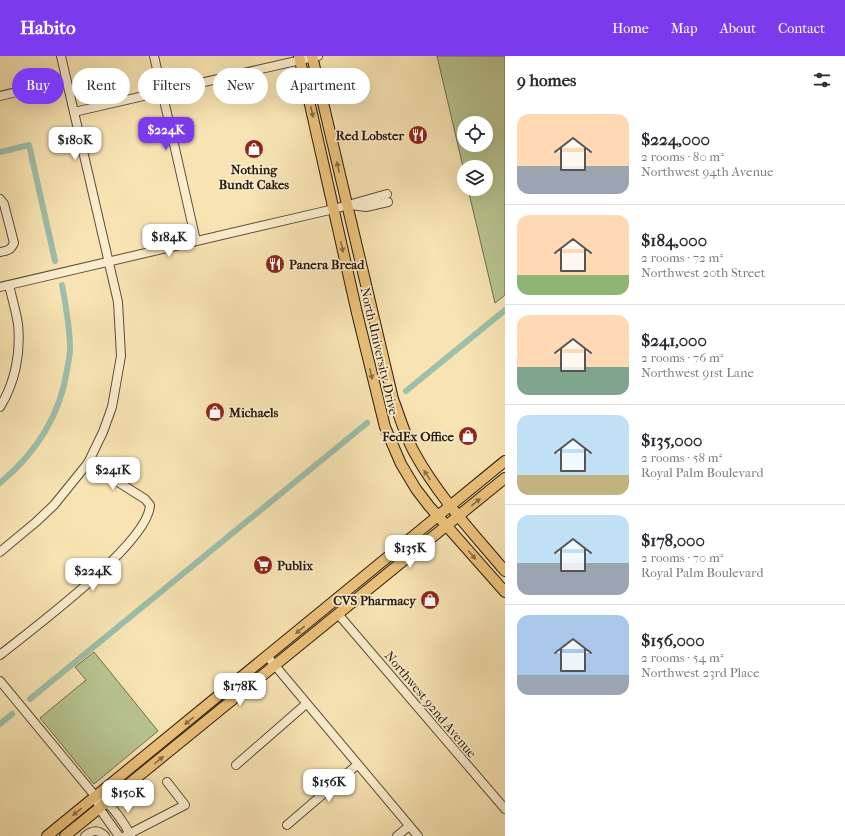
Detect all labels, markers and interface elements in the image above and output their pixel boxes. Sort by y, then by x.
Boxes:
text: Habito [20,17,76,39]
text: Home [612,20,649,37]
text: Map [671,20,698,37]
text: About [720,20,756,37]
text: Contact [778,20,825,37]
chip: Buy [12,68,64,104]
chip: Rent [72,68,130,104]
chip: Filters [138,68,205,104]
chip: New [213,68,268,104]
chip: Apartment [276,68,370,104]
icon: filters [811,69,833,91]
text: 9 homes [517,70,576,90]
one-way arrow [310,106,316,118]
map controls [457,116,493,196]
button: locate [457,116,493,152]
pin: $224K [138,117,194,151]
text: $224K [147,122,185,137]
restaurant icon: Red Lobster [407,124,429,146]
pin: $180K [47,127,103,161]
place label: Red Lobster [336,128,404,143]
text: $224,000 [641,129,710,149]
icon: home [549,130,597,178]
text: $180K [58,132,92,147]
shop icon: Nothing Bundt Cakes [243,138,265,160]
text: 2 rooms · 80 m² [641,149,724,164]
one-way arrow [334,160,340,173]
button: layers [457,160,493,196]
place label: Nothing Bundt Cakes [219,162,289,192]
text: Northwest 94th Avenue [641,164,774,179]
pin: $184K [141,224,197,258]
text: $184K [151,229,187,244]
text: $184,000 [641,230,707,250]
icon: home [549,231,597,279]
one-way arrow [340,241,346,253]
text: 2 rooms · 72 m² [641,250,723,265]
restaurant icon: Panera Bread [264,253,286,275]
place label: Panera Bread [289,257,365,272]
text: Northwest 20th Street [641,265,765,280]
street label: North University Drive [358,286,402,417]
text: $241,000 [641,330,707,350]
icon: home [549,331,597,379]
text: 2 rooms · 76 m² [641,350,723,365]
text: Northwest 91st Lane [641,365,754,380]
one-way arrow [369,367,375,380]
shop icon: Michaels [204,401,226,423]
place label: Michaels [228,405,279,420]
shop icon: FedEx Office [457,425,479,447]
place label: FedEx Office [381,429,455,444]
text: $135,000 [641,430,702,450]
icon: home [549,431,597,479]
text: 2 rooms · 58 m² [641,450,722,465]
pin: $241K [85,457,141,491]
text: $241K [95,462,131,477]
text: Royal Palm Boulevard [641,465,763,480]
one-way arrow [424,469,431,480]
one-way arrow [470,497,481,506]
text: $178,000 [641,530,705,550]
icon: home [549,531,597,579]
pin: $135K [382,535,438,569]
text: $135K [394,540,426,555]
one-way arrow [468,549,477,560]
text: 2 rooms · 70 m² [641,550,724,565]
supermarket icon: Publix [252,554,274,576]
pin: $224K [65,558,121,592]
place label: Publix [277,558,313,573]
text: $224K [74,563,112,578]
text: Royal Palm Boulevard [641,565,763,580]
shop icon: CVS Pharmacy [419,589,441,611]
place label: CVS Pharmacy [333,593,417,609]
one-way arrow [295,625,305,634]
text: $156,000 [641,630,705,650]
icon: home [549,631,597,679]
street label: Northwest 92nd Avenue [382,648,480,761]
text: 2 rooms · 54 m² [641,650,723,665]
text: Northwest 23rd Place [641,665,759,680]
pin: $178K [212,673,268,707]
text: $178K [223,678,257,693]
one-way arrow [183,716,194,725]
one-way arrow [153,755,164,764]
pin: $156K [301,769,357,803]
text: $156K [312,774,346,789]
pin: $150K [100,780,156,814]
text: $150K [111,785,145,800]
one-way arrow [71,807,82,816]

